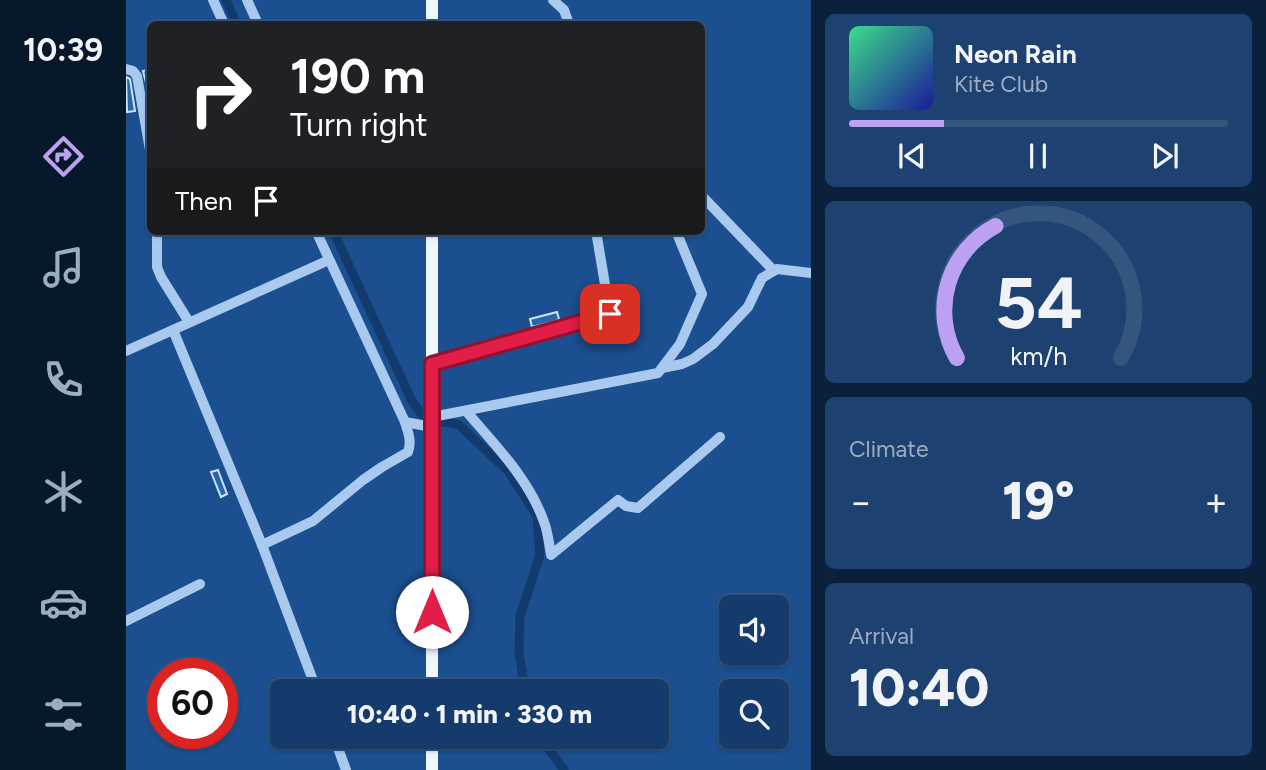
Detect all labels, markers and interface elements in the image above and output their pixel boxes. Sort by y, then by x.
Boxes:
text: 10:39 [23,31,103,69]
text: Neon Rain [954,38,1077,70]
text: 190 m [290,46,425,105]
icon: right [175,49,266,140]
text: Kite Club [954,70,1048,98]
text: Turn right [290,106,428,144]
icon: directions [39,132,88,181]
icon: previous [893,137,931,175]
icon: pause [1019,137,1057,175]
icon: next [1146,137,1184,175]
icon: arrive [247,182,285,220]
text: Then [175,185,233,217]
icon: music [39,243,88,292]
text: 54 [994,259,1083,346]
pin [580,284,640,344]
icon: arrive [591,295,629,333]
text: km/h [1010,340,1067,370]
icon: phone [39,355,88,404]
text: Climate [849,435,928,463]
icon: climate [39,467,88,516]
text: 19° [1002,470,1075,532]
text: − [849,479,873,525]
text: + [1204,479,1228,525]
position arrow [395,575,469,649]
icon: car [39,578,88,627]
map controls [719,595,789,749]
button: sound [719,595,789,665]
text: Arrival [849,622,914,650]
text: 10:40 [849,657,989,719]
speed limit sign: 60 [147,658,238,749]
button: search [719,679,789,749]
icon: filters [39,690,88,739]
text: 10:40 · 1 min · 330 m [347,698,592,730]

